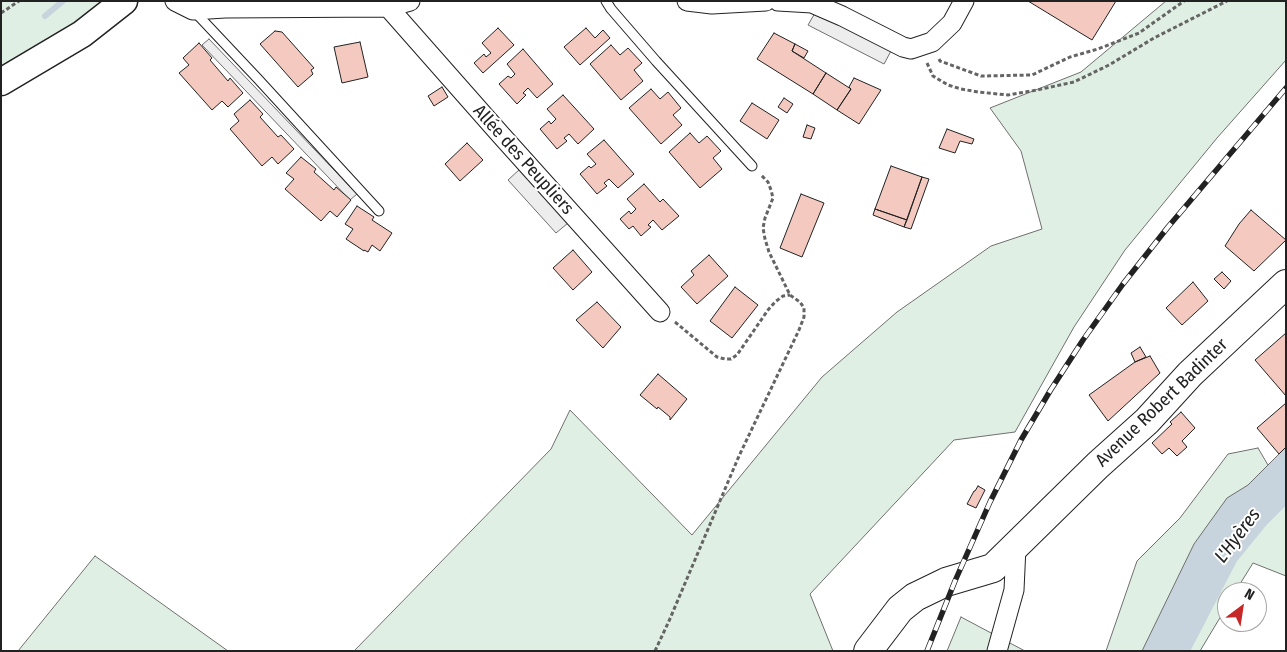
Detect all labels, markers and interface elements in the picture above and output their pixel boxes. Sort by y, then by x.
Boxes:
street label: Allée des Peupliers [468,101,578,219]
street label: Avenue Robert Badinter [1091,334,1233,472]
water label: L'Hyères [1210,504,1266,568]
north arrow [1217,582,1267,632]
text: N [1241,585,1257,604]

